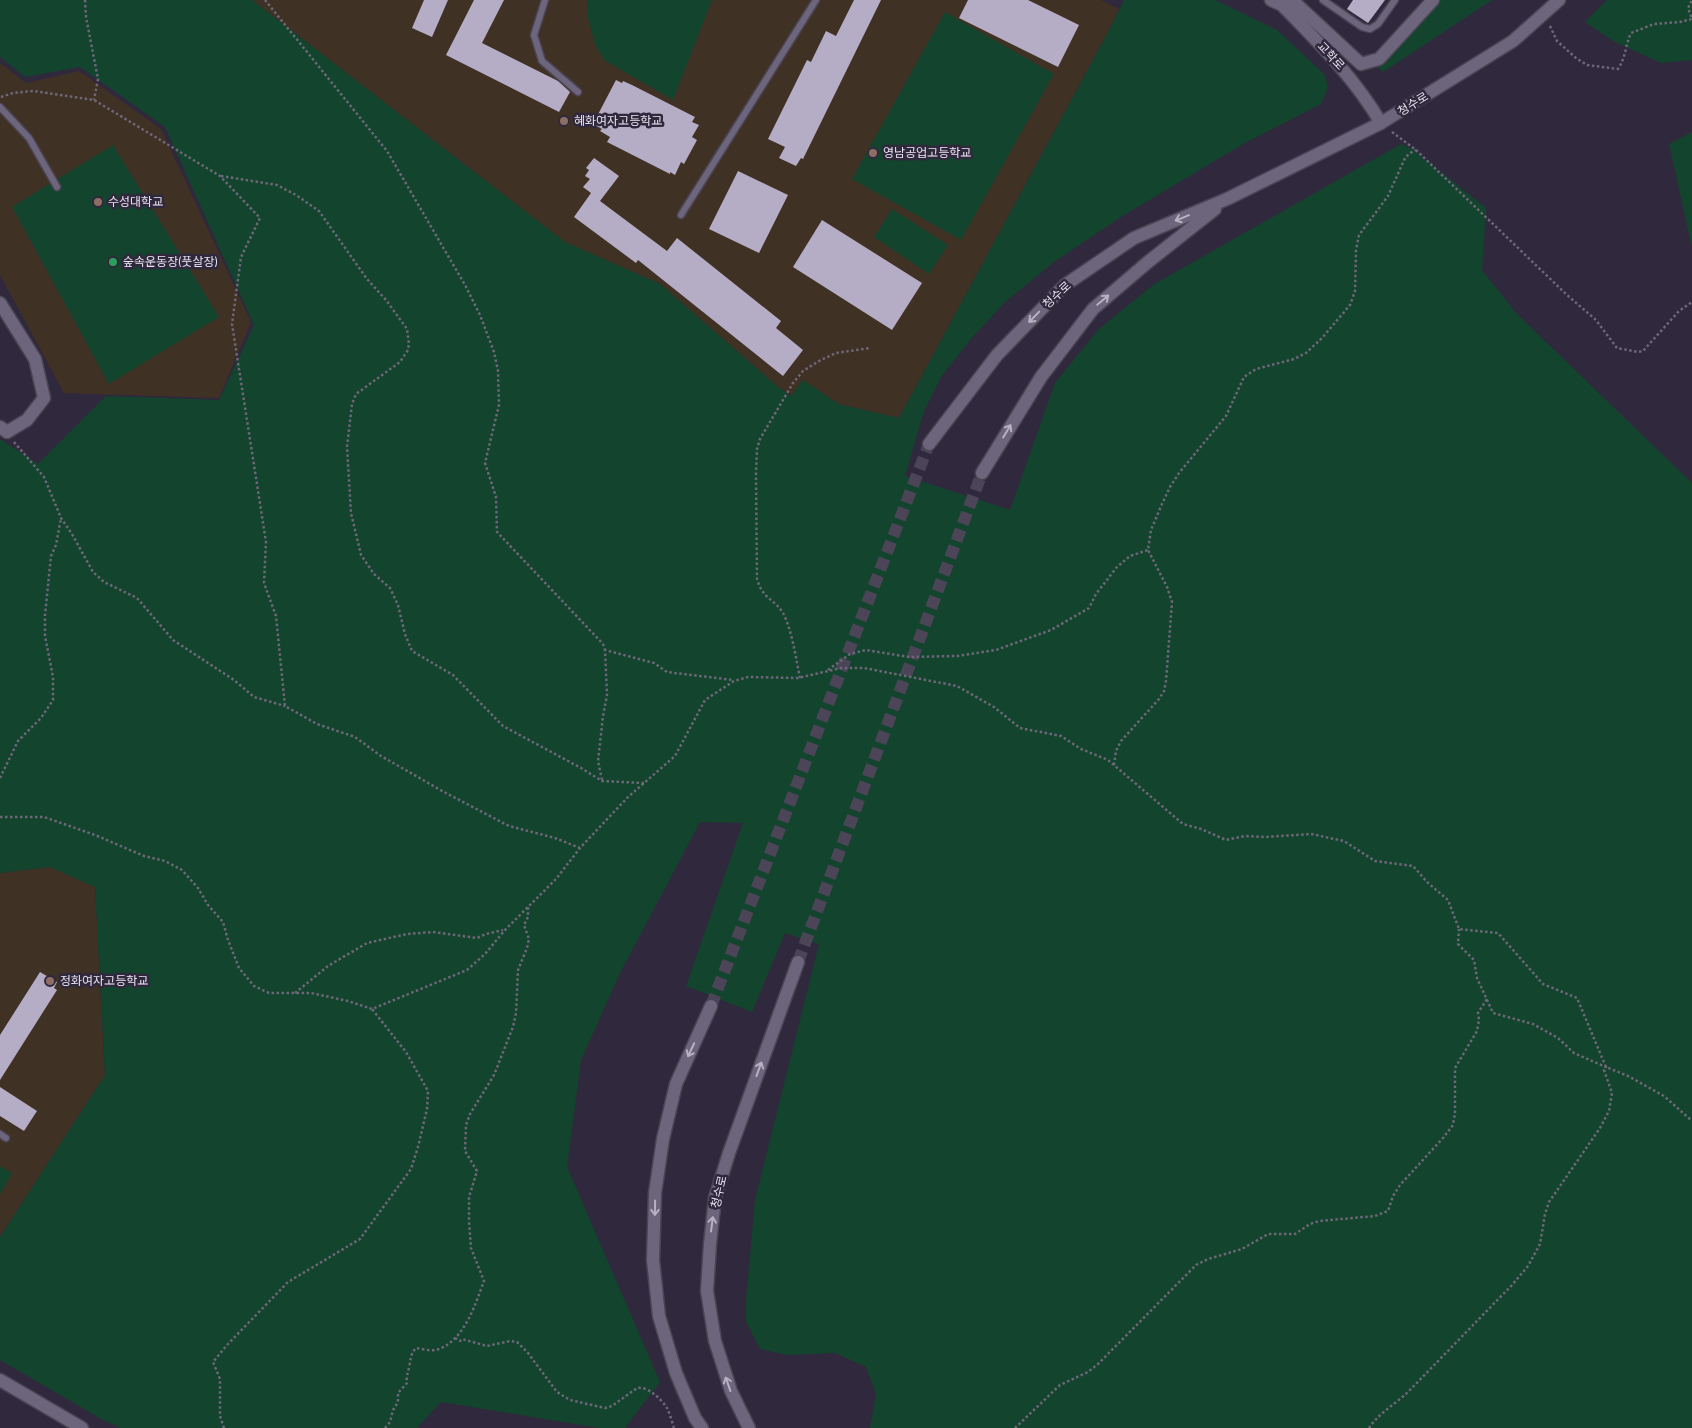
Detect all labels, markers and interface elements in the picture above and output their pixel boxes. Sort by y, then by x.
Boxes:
street label: 교학로 [1313,37,1350,74]
street label: 청수로 [1394,87,1432,120]
place label: 혜화여자고등학교 [574,111,662,130]
marker: 혜화여자고등학교 [558,115,570,127]
place label: 영남공업고등학교 [883,143,971,162]
marker: 영남공업고등학교 [867,147,879,159]
place label: 수성대학교 [108,192,163,211]
marker: 수성대학교 [92,196,104,208]
one-way arrow [1175,214,1190,223]
place label: 숲속운동장(풋살장) [123,252,218,271]
marker: 숲속운동장(풋살장) [107,256,119,268]
street label: 청수로 [1038,276,1075,313]
one-way arrow [1096,295,1109,306]
one-way arrow [1028,311,1040,323]
one-way arrow [1002,424,1012,438]
place label: 정화여자고등학교 [60,971,148,990]
marker: 정화여자고등학교 [44,975,56,987]
one-way arrow [686,1042,695,1057]
one-way arrow [755,1062,764,1078]
street label: 청수로 [706,1174,731,1210]
one-way arrow [650,1199,659,1215]
one-way arrow [707,1217,717,1233]
one-way arrow [723,1376,733,1392]

